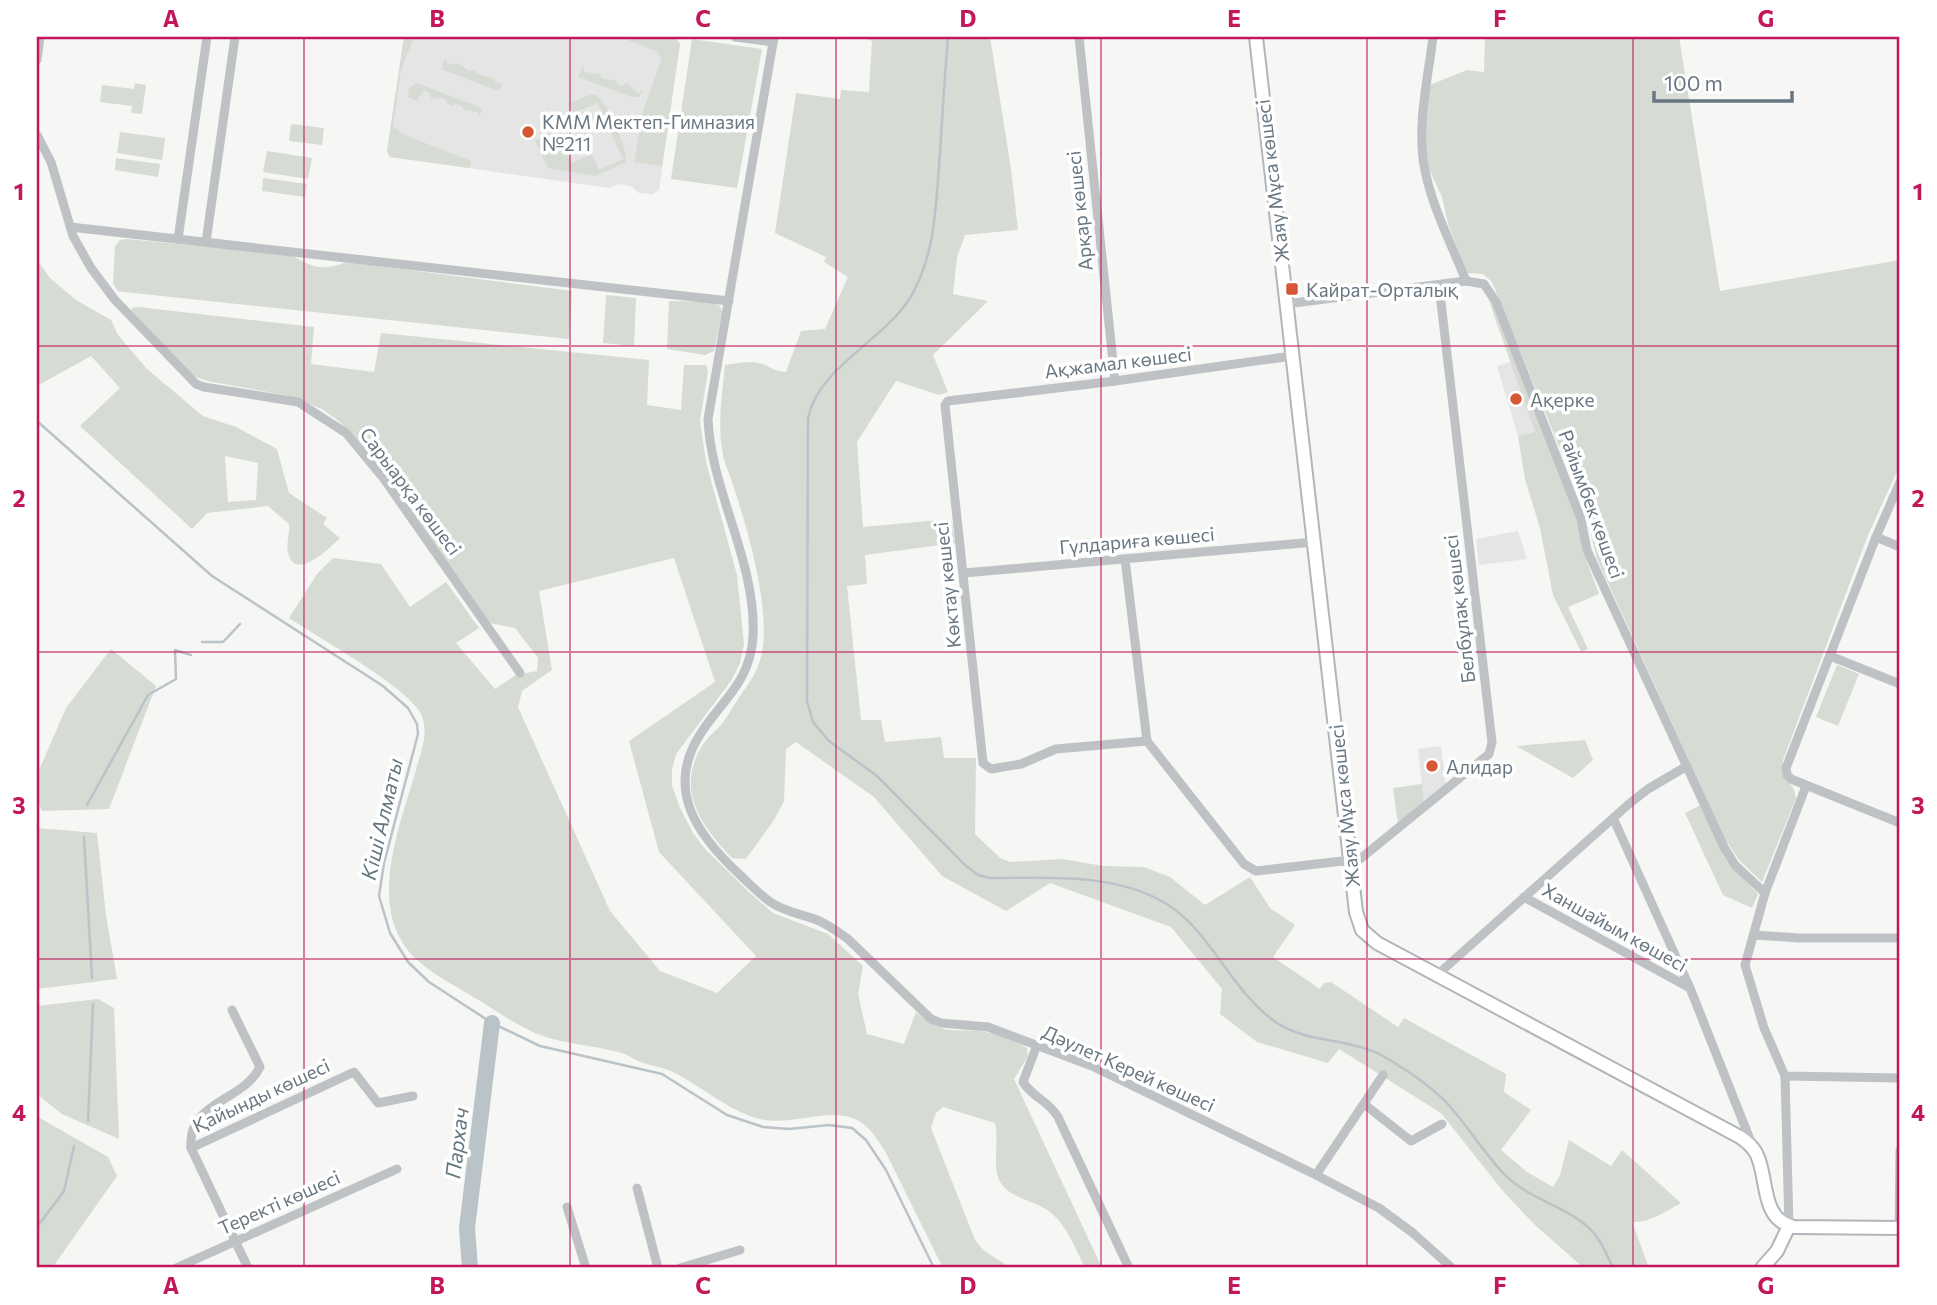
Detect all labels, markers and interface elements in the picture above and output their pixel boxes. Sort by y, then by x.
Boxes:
text: A [163,4,180,32]
text: B [429,4,445,32]
text: C [695,4,711,32]
text: D [960,4,977,32]
text: E [1227,4,1241,32]
text: F [1493,4,1507,32]
text: G [1758,4,1774,32]
scale bar [1654,60,1792,104]
text: 100 m [1664,70,1723,95]
street label: Жаяу Мұса көшесі [1251,98,1293,264]
place label: КММ Мектеп-Гимназия №211 [542,110,755,155]
marker: КММ Мектеп-Гимназия №211 [520,124,536,140]
street label: Арқар көшесі [1061,150,1097,272]
text: 1 [14,177,24,205]
text: 1 [1913,177,1923,205]
place label: Кайрат-Орталық [1306,278,1458,301]
marker: Кайрат-Орталық [1284,281,1300,297]
street label: Ақжамал көшесі [1043,342,1193,382]
place label: Ақерке [1530,388,1594,411]
marker: Ақерке [1508,391,1524,407]
street label: Сарыарқа көшесі [355,423,467,559]
street label: Райымбек көшесі [1554,427,1630,581]
text: 2 [12,484,26,512]
text: 2 [1911,484,1925,512]
street label: Көктау көшесі [929,521,965,649]
street label: Гүлдариға көшесі [1058,522,1216,558]
street label: Белбұлақ көшесі [1438,533,1480,685]
street label: Жаяу Мұса көшесі [1324,723,1364,889]
place label: Алидар [1446,755,1513,778]
water label: Кіші Алматы [355,756,407,882]
marker: Алидар [1424,758,1440,774]
text: 3 [12,791,26,819]
text: 3 [1911,791,1925,819]
street label: Ханшайым көшесі [1538,878,1692,976]
street label: Дәулет Керей көшесі [1039,1020,1219,1116]
street label: Қайынды көшесі [189,1053,333,1137]
text: 4 [12,1098,26,1126]
text: 4 [1911,1098,1925,1126]
water label: Пархач [439,1106,473,1180]
street label: Теректі көшесі [215,1165,343,1239]
text: A [163,1271,180,1299]
text: B [429,1271,445,1299]
text: C [695,1271,711,1299]
text: D [960,1271,977,1299]
text: E [1227,1271,1241,1299]
text: F [1493,1271,1507,1299]
text: G [1758,1271,1774,1299]

